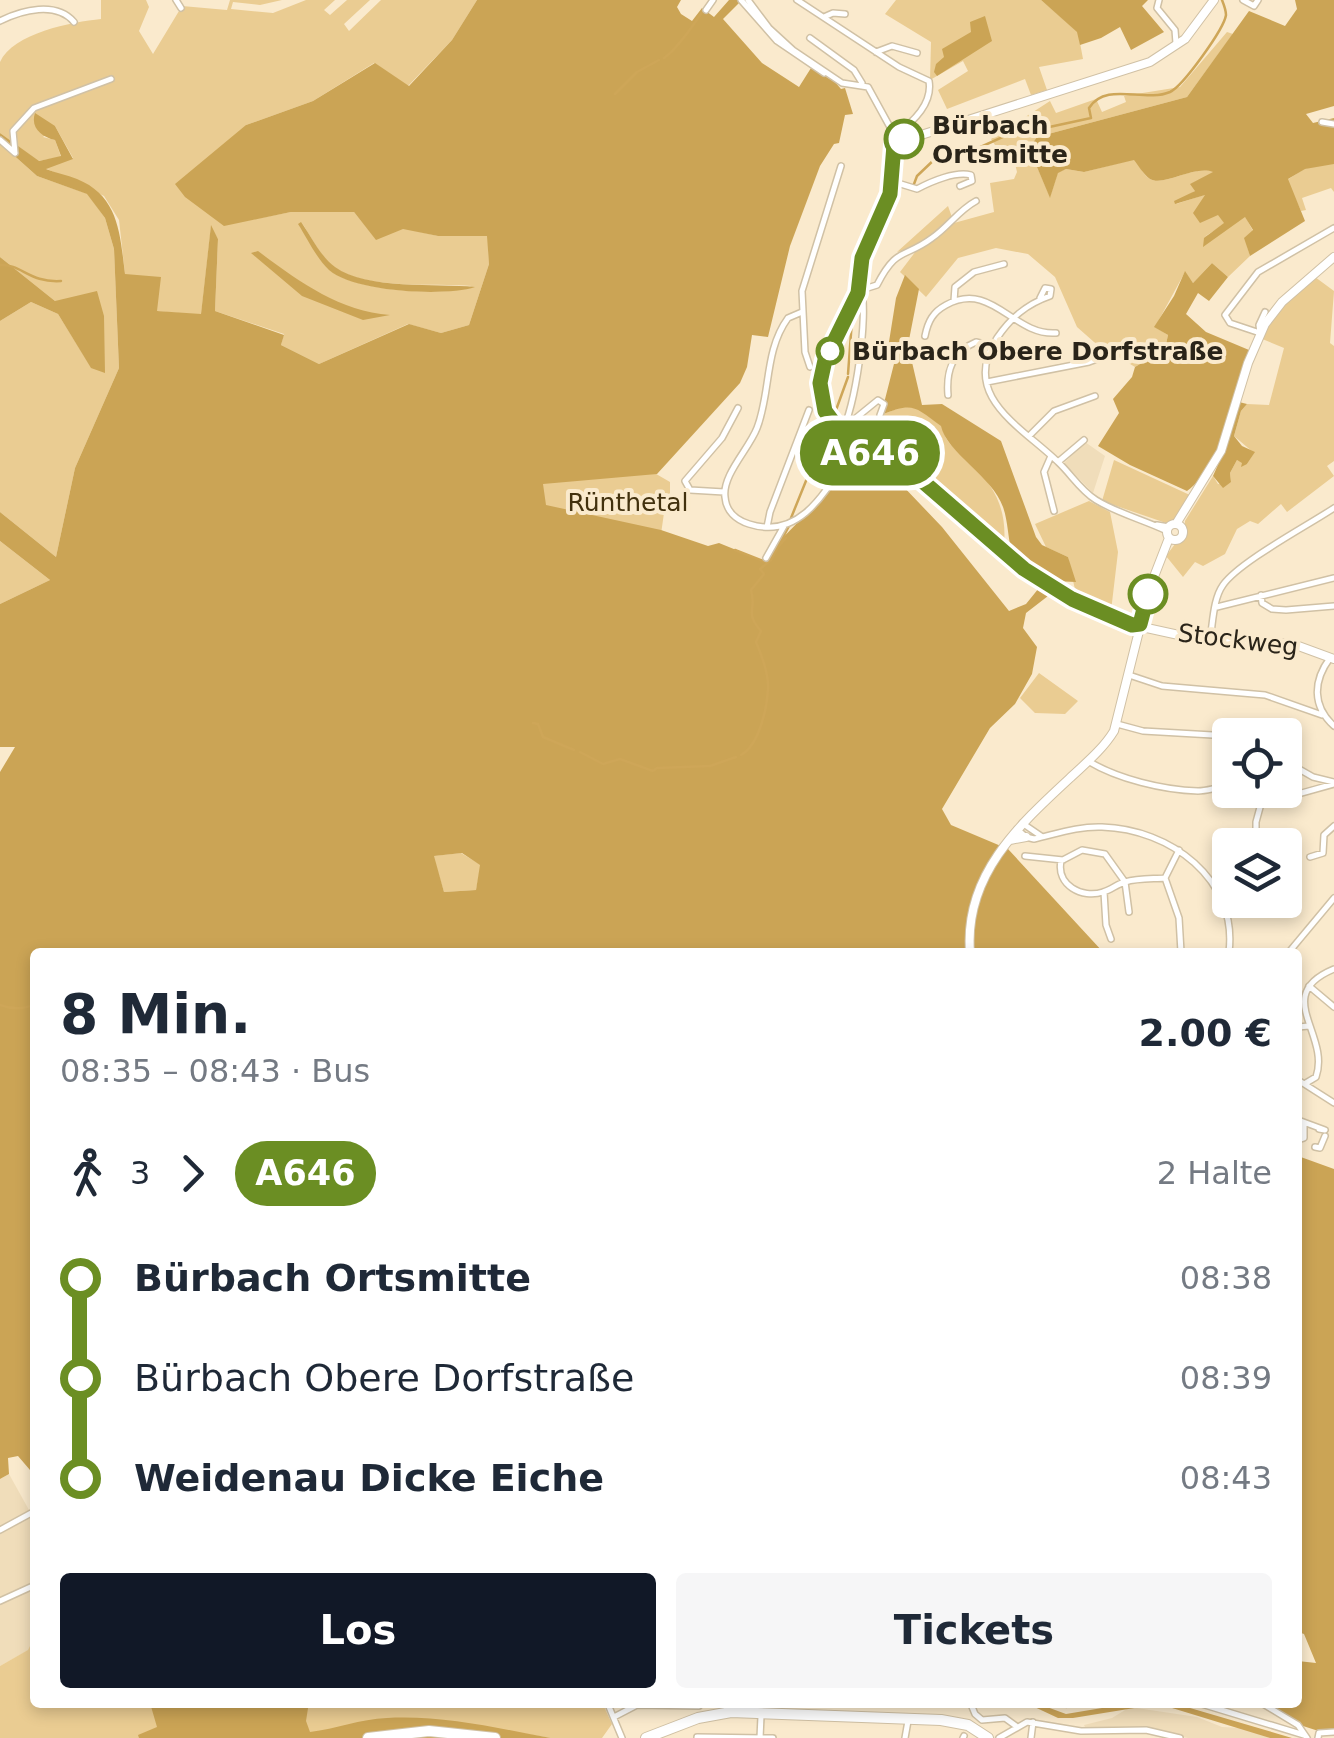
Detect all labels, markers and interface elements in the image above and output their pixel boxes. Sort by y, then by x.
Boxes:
place label: Bürbach Ortsmitte [932,111,1068,169]
marker: Bürbach Ortsmitte [885,120,923,158]
place label: Bürbach Obere Dorfstraße [852,337,1223,366]
marker: Bürbach Obere Dorfstraße [817,338,843,364]
line badge: A646 [800,420,940,486]
text: A646 [820,433,920,473]
park label: Rünthetal [567,488,689,517]
unlabelled marker [1129,575,1167,613]
street label: Stockweg [1176,618,1300,662]
map controls [1212,718,1302,918]
button: locate [1212,718,1302,808]
button: layers [1212,828,1302,918]
text: 8 Min. [60,982,251,1046]
text: 2.00 € [1139,1011,1272,1055]
text: 08:35 – 08:43 · Bus [60,1052,370,1090]
icon: walk [60,1146,115,1201]
icon: forward [165,1146,220,1201]
text: A646 [255,1153,356,1193]
text: 3 [130,1154,150,1192]
text: 2 Halte [1157,1154,1272,1192]
text: Bürbach Ortsmitte [134,1256,531,1300]
text: 08:38 [1180,1259,1272,1297]
text: Bürbach Obere Dorfstraße [134,1356,634,1400]
text: 08:39 [1180,1359,1272,1397]
text: Weidenau Dicke Eiche [134,1456,604,1500]
text: 08:43 [1180,1459,1272,1497]
button: Los [60,1573,656,1688]
button: Tickets [676,1573,1272,1688]

